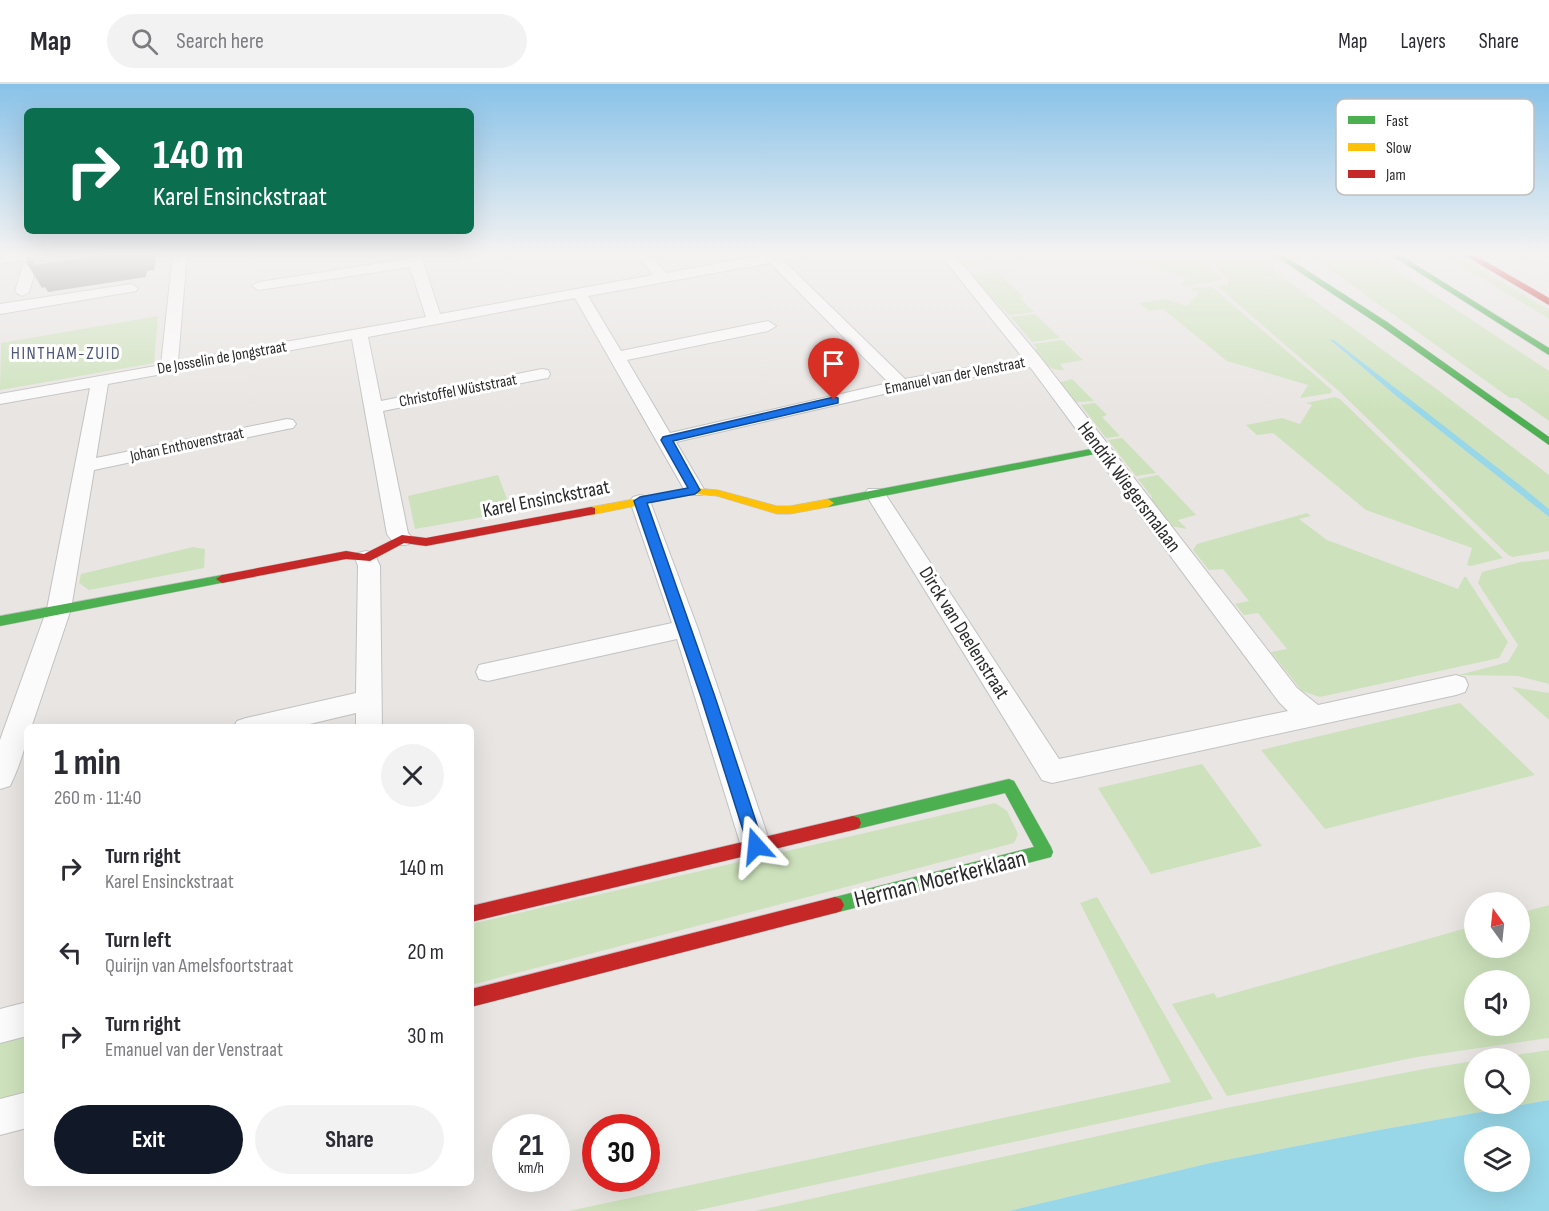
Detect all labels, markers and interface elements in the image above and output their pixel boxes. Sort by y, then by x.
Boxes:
search box [107,14,527,68]
text: Map [30,25,71,58]
icon: search [128,25,161,58]
text: Search here [176,28,264,55]
text: Map [1338,29,1367,54]
text: Layers [1400,29,1446,54]
text: Share [1479,29,1519,54]
legend [1336,99,1534,195]
text: Fast [1386,112,1409,131]
text: 140 m [153,130,244,181]
icon: right [54,132,132,210]
text: Slow [1386,139,1411,158]
text: Jam [1385,166,1406,185]
text: Karel Ensinckstraat [153,181,327,213]
street label: De Josselin de Jongstraat [156,337,288,379]
pin [808,338,859,400]
district label: HINTHAM-ZUID [11,343,121,364]
icon: arrive [817,347,850,380]
street label: Emanuel van der Venstraat [883,353,1027,399]
street label: Christoffel Wüststraat [397,370,519,412]
street label: Hendrik Wiegersmalaan [1072,417,1186,557]
street label: Johan Enthovenstraat [127,424,246,467]
street label: Karel Ensinckstraat [480,475,612,523]
street label: Dirck van Deelenstraat [914,563,1014,703]
text: 1 min [54,742,121,785]
button: close [381,744,444,807]
text: 260 m · 11:40 [54,786,141,810]
position arrow [724,814,788,878]
text: Turn right [105,843,181,870]
street label: Herman Moerkerklaan [851,844,1029,914]
icon: right [54,852,87,885]
text: 140 m [400,855,444,882]
text: Karel Ensinckstraat [105,870,234,894]
north arrow [1464,892,1530,958]
map controls [1464,892,1530,1192]
text: Turn left [105,927,171,954]
icon: left [54,936,87,969]
text: 20 m [408,939,444,966]
text: Quirijn van Amelsfoortstraat [105,954,293,978]
button: sound [1464,970,1530,1036]
text: Turn right [105,1011,181,1038]
icon: right [54,1020,87,1053]
text: 30 m [407,1023,444,1050]
text: Emanuel van der Venstraat [105,1038,283,1062]
button: search [1464,1048,1530,1114]
button: Exit [54,1105,243,1174]
button: Share [255,1105,444,1174]
speed limit sign: 30 [582,1114,660,1192]
button: layers [1464,1126,1530,1192]
text: 21 [519,1128,543,1164]
text: km/h [518,1159,544,1178]

